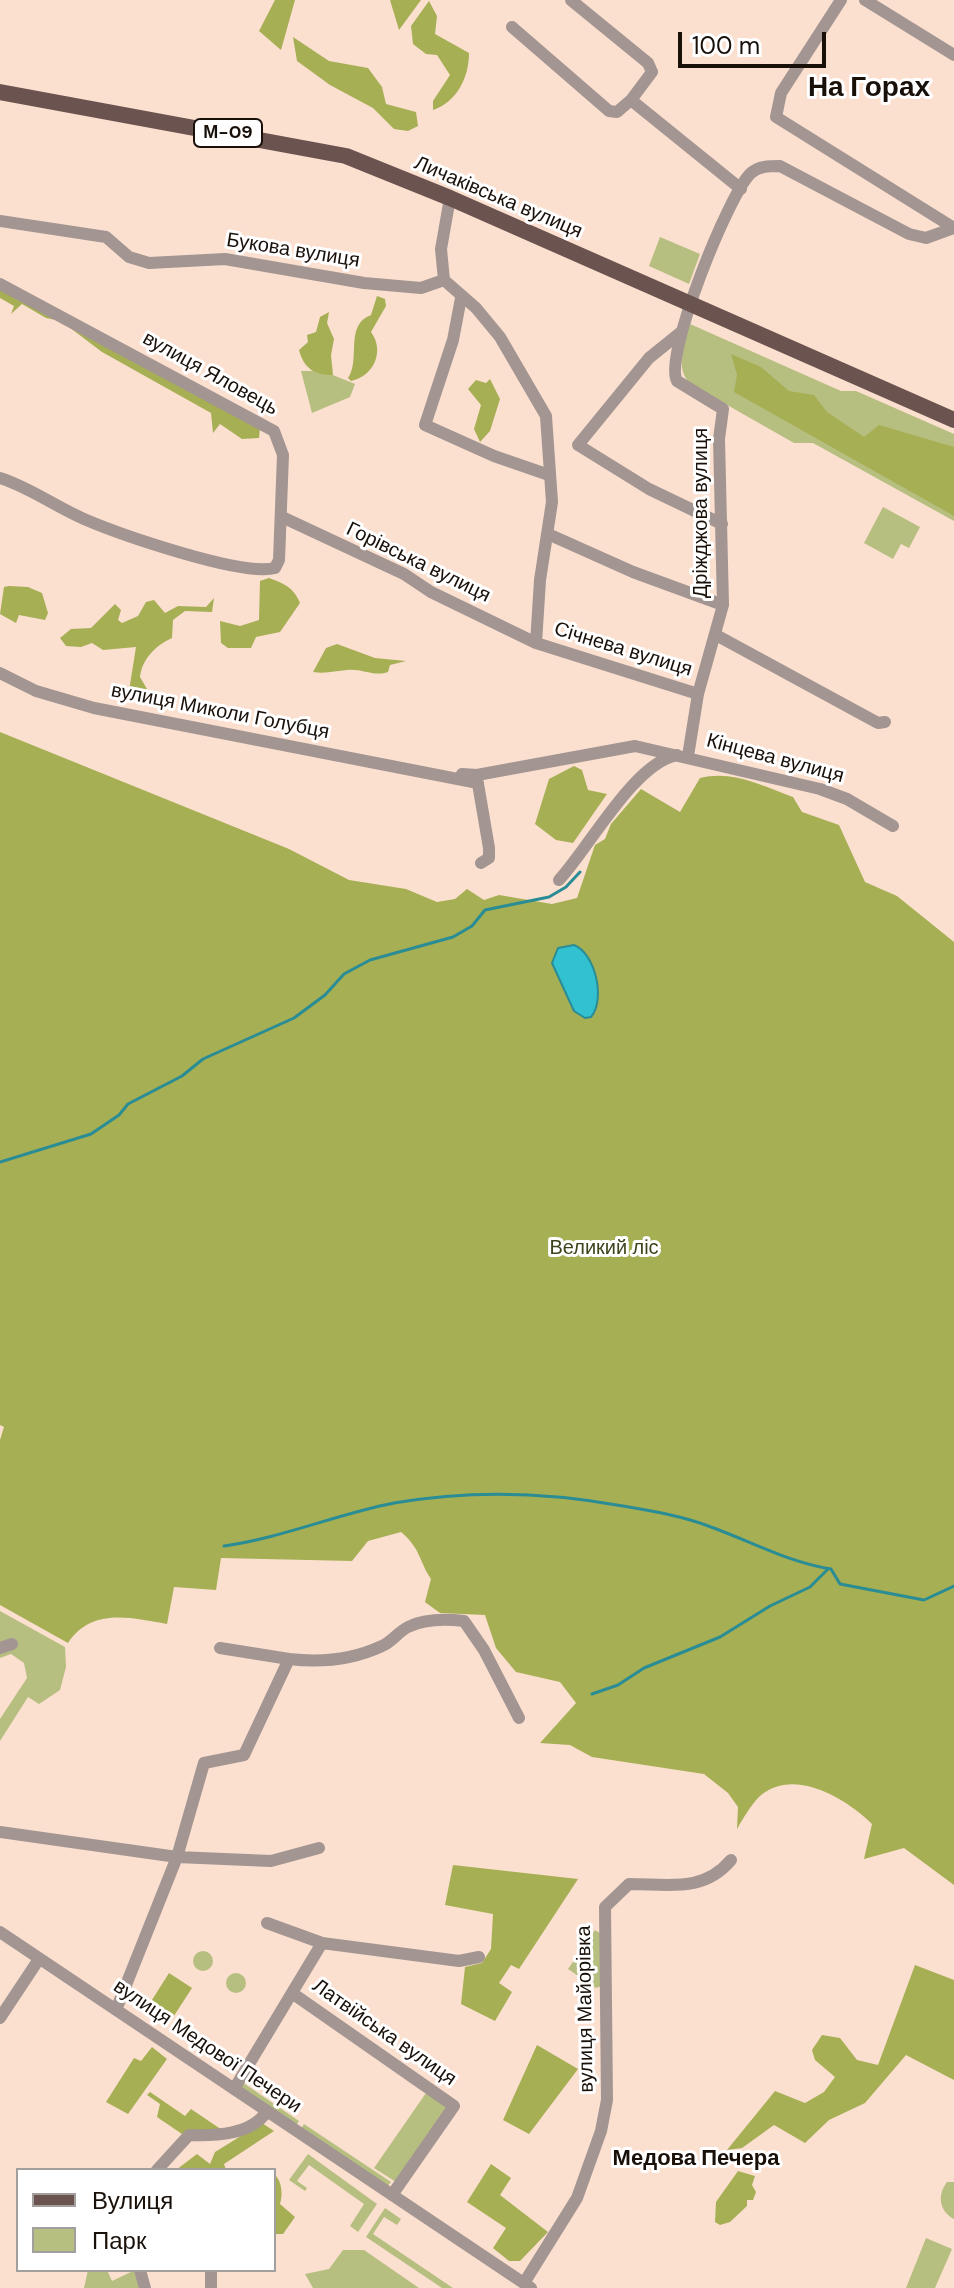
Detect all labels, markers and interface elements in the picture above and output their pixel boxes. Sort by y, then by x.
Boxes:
scale bar [682,16,830,66]
text: 100 m [692,30,760,61]
district label: На Горах [808,72,930,106]
road number: М-09 [194,119,262,147]
street label: Личаківська вулиця [410,152,586,244]
street label: Букова вулиця [225,229,361,273]
street label: вулиця Яловець [138,327,282,421]
street label: Дріжджова вулиця [690,428,714,598]
street label: Горівська вулиця [342,518,494,608]
street label: Січнева вулиця [551,618,695,682]
street label: вулиця Миколи Голубця [109,679,331,745]
street label: Кінцева вулиця [704,729,846,789]
park label: Великий ліс [549,1237,659,1261]
street label: вулиця Майорівка [573,1925,599,2093]
street label: Латвійська вулиця [307,1974,461,2092]
street label: вулиця Медової Печери [108,1975,306,2119]
district label: Медова Печера [613,2146,779,2172]
legend [16,2168,276,2272]
text: Вулиця [92,2185,173,2216]
text: Парк [92,2225,146,2256]

